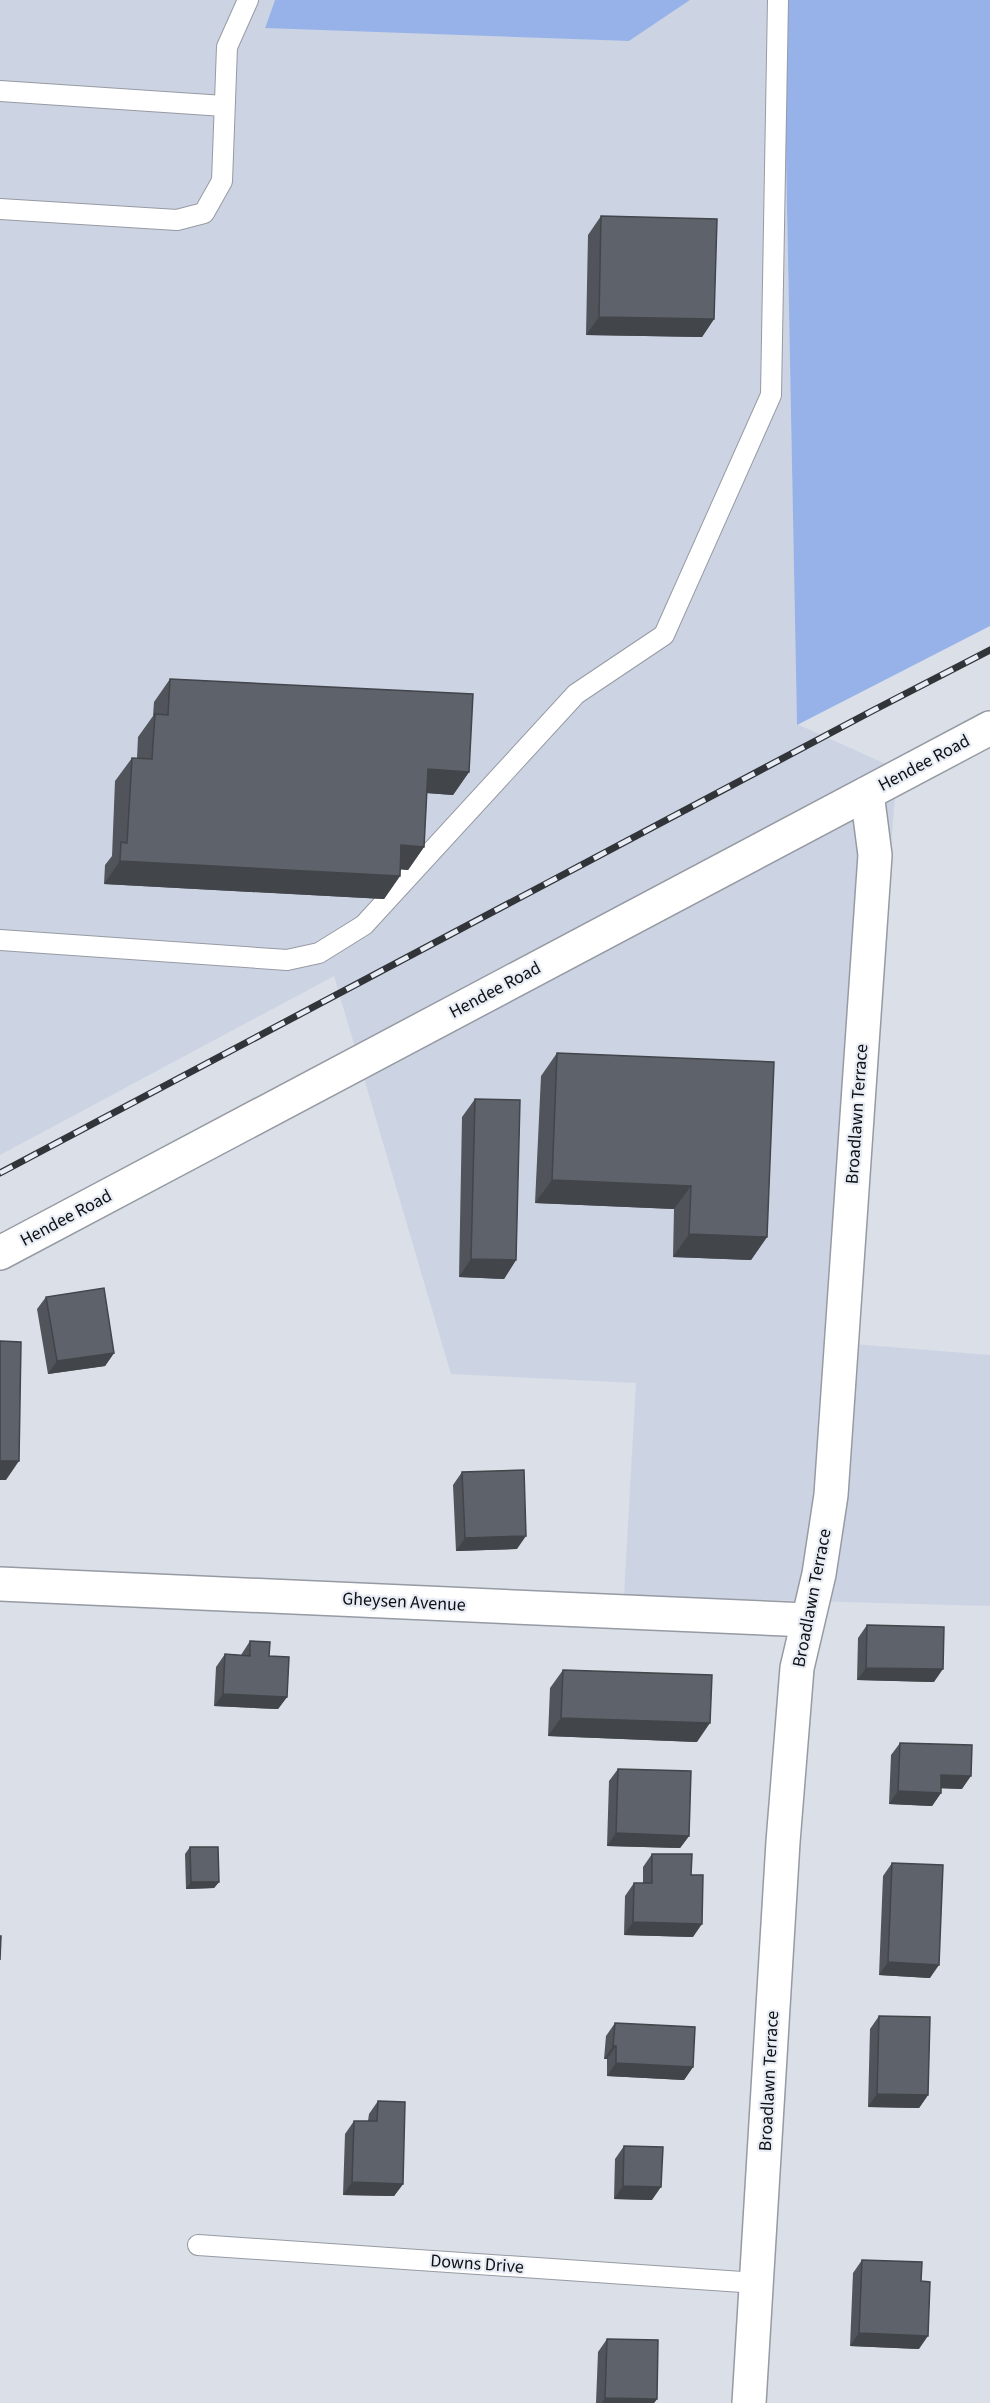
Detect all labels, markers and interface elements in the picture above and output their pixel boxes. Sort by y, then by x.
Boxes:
street label: Hendee Road [874,728,974,798]
street label: Hendee Road [445,955,545,1025]
street label: Broadlawn Terrace [840,1043,874,1185]
street label: Hendee Road [16,1183,116,1253]
street label: Broadlawn Terrace [786,1527,838,1669]
street label: Gheysen Avenue [342,1586,466,1618]
street label: Broadlawn Terrace [753,2010,785,2152]
street label: Downs Drive [429,2248,525,2280]

